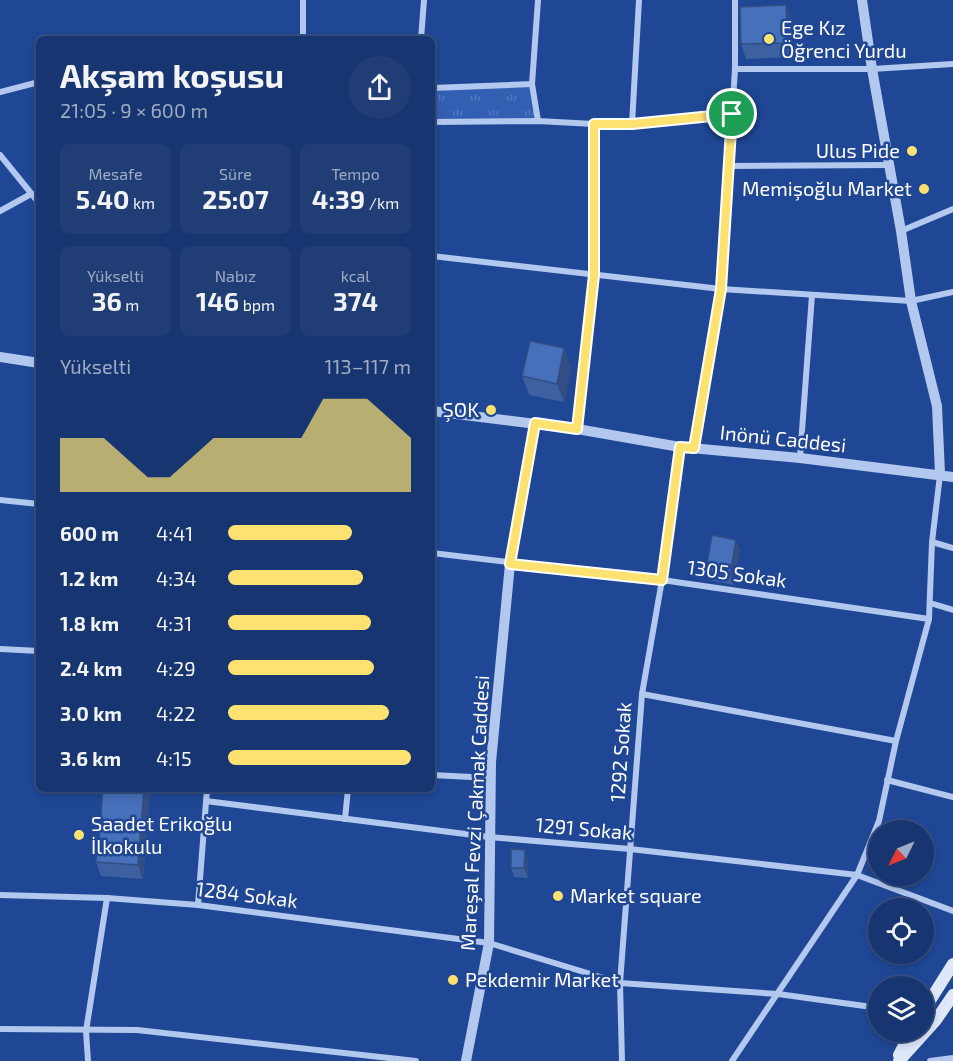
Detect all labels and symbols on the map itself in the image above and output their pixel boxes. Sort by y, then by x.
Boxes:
place label: Ege Kız Öğrenci Yurdu [781,15,907,62]
marker: Ege Kız Öğrenci Yurdu [762,32,776,46]
pin [706,88,757,139]
place label: Ulus Pide [816,138,900,162]
marker: Ulus Pide [905,144,919,158]
place label: Memişoğlu Market [742,176,912,201]
marker: Memişoğlu Market [917,182,931,196]
place label: ŞOK [443,397,479,422]
marker: ŞOK [484,403,498,417]
street label: Inönü Caddesi [719,419,847,457]
street label: 1305 Sokak [686,554,788,592]
street label: Mareşal Fevzi Çakmak Caddesi [455,674,494,952]
street label: 1292 Sokak [605,701,635,803]
place label: Saadet Erikoğlu İlkokulu [91,811,232,858]
street label: 1291 Sokak [535,812,633,844]
north arrow [868,820,934,886]
marker: Saadet Erikoğlu İlkokulu [72,828,86,842]
street label: 1284 Sokak [195,876,299,912]
place label: Market square [570,883,702,907]
marker: Market square [551,889,565,903]
place label: Pekdemir Market [465,967,619,991]
marker: Pekdemir Market [446,973,460,987]

